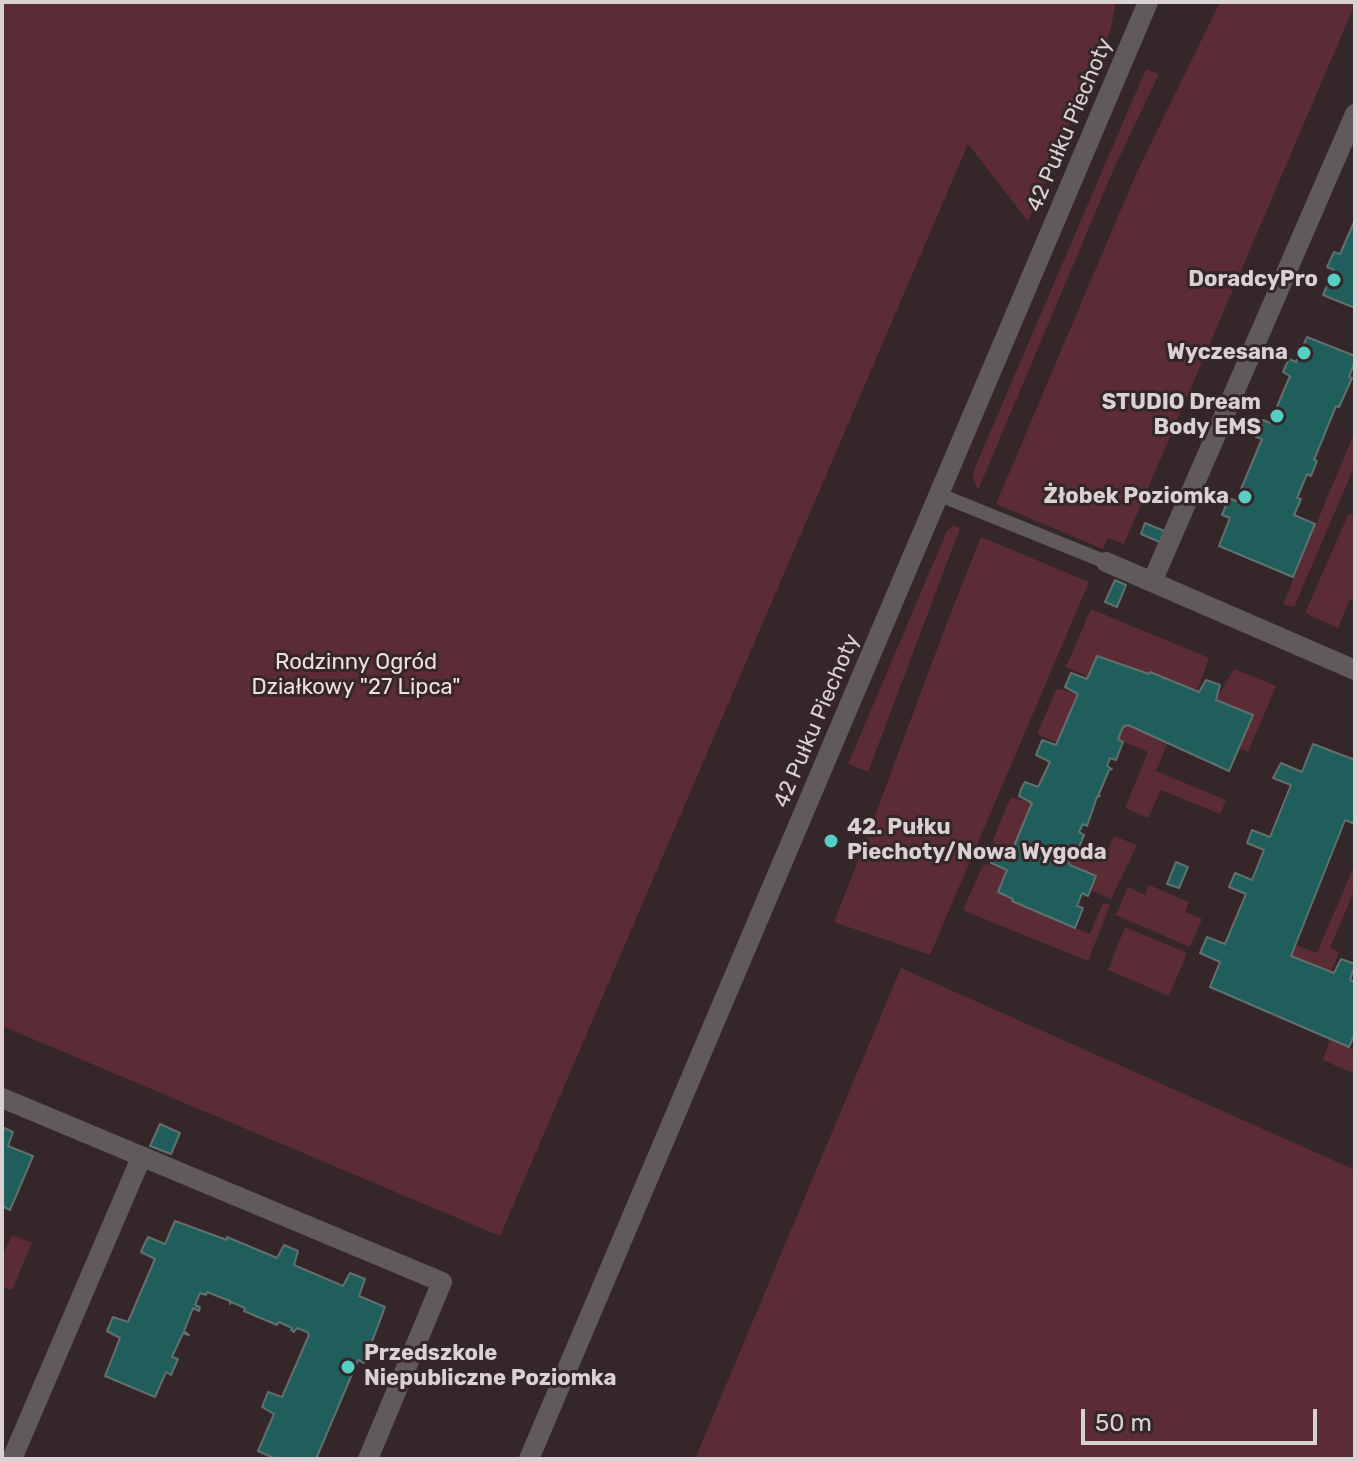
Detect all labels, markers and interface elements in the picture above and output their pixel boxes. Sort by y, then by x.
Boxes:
street label: 42 Pułku Piechoty [1022,34,1118,216]
place label: DoradcyPro [1188,267,1318,293]
marker: DoradcyPro [1325,271,1343,289]
place label: Wyczesana [1167,340,1288,366]
marker: Wyczesana [1295,344,1313,362]
place label: STUDIO Dream Body EMS [1102,390,1261,442]
marker: STUDIO Dream Body EMS [1268,407,1286,425]
place label: Żłobek Poziomka [1043,484,1229,510]
marker: Żłobek Poziomka [1236,488,1254,506]
street label: 42 Pułku Piechoty [769,630,865,812]
park label: Rodzinny Ogród Działkowy "27 Lipca" [252,650,460,702]
place label: 42. Pułku Piechoty/Nowa Wygoda [847,815,1107,866]
marker: 42. Pułku Piechoty/Nowa Wygoda [822,832,840,850]
place label: Przedszkole Niepubliczne Poziomka [364,1341,616,1392]
marker: Przedszkole Niepubliczne Poziomka [339,1358,357,1376]
scale bar [1085,1393,1321,1443]
text: 50 m [1095,1409,1152,1437]

